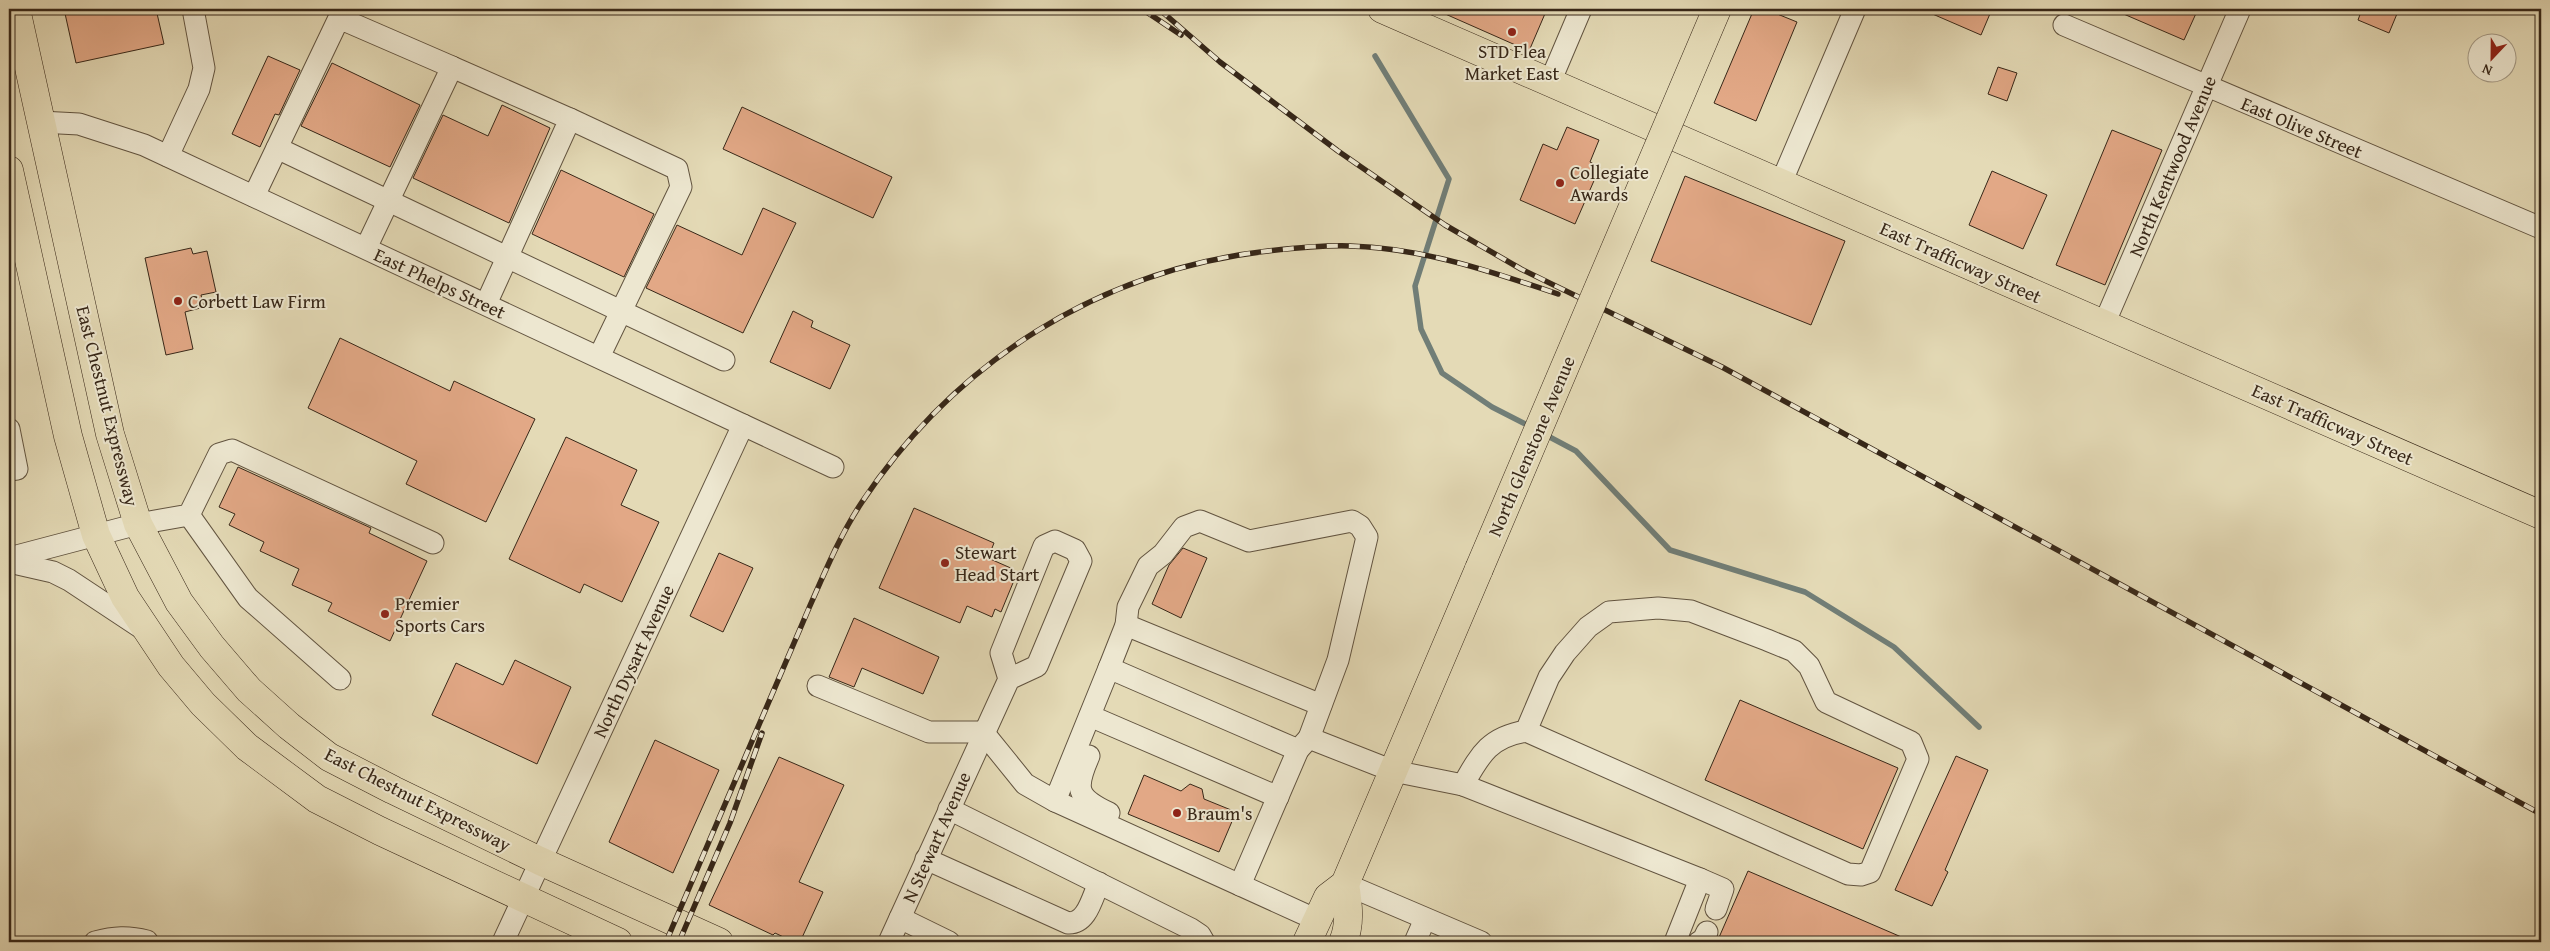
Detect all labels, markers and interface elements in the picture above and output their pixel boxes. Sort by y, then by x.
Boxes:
marker: STD Flea Market East [1506,26,1518,38]
north arrow [2468,32,2518,82]
place label: STD Flea Market East [1465,37,1559,87]
text: N [2478,59,2495,81]
street label: North Kentwood Avenue [2121,71,2223,261]
street label: East Olive Street [2237,89,2367,165]
place label: Collegiate Awards [1570,158,1649,208]
marker: Collegiate Awards [1554,177,1566,189]
street label: East Trafficway Street [1876,214,2046,310]
street label: East Phelps Street [370,240,511,326]
place label: Corbett Law Firm [188,287,326,315]
marker: Corbett Law Firm [172,295,184,307]
street label: East Chestnut Expressway [70,303,147,510]
street label: North Glenstone Avenue [1480,351,1582,541]
street label: East Trafficway Street [2248,376,2418,472]
place label: Stewart Head Start [955,538,1040,588]
marker: Stewart Head Start [939,557,951,569]
street label: North Dysart Avenue [585,580,681,742]
place label: Premier Sports Cars [395,589,485,639]
marker: Premier Sports Cars [379,608,391,620]
street label: East Chestnut Expressway [320,740,516,858]
street label: N Stewart Avenue [895,767,977,907]
place label: Braum's [1187,799,1253,827]
marker: Braum's [1171,807,1183,819]

